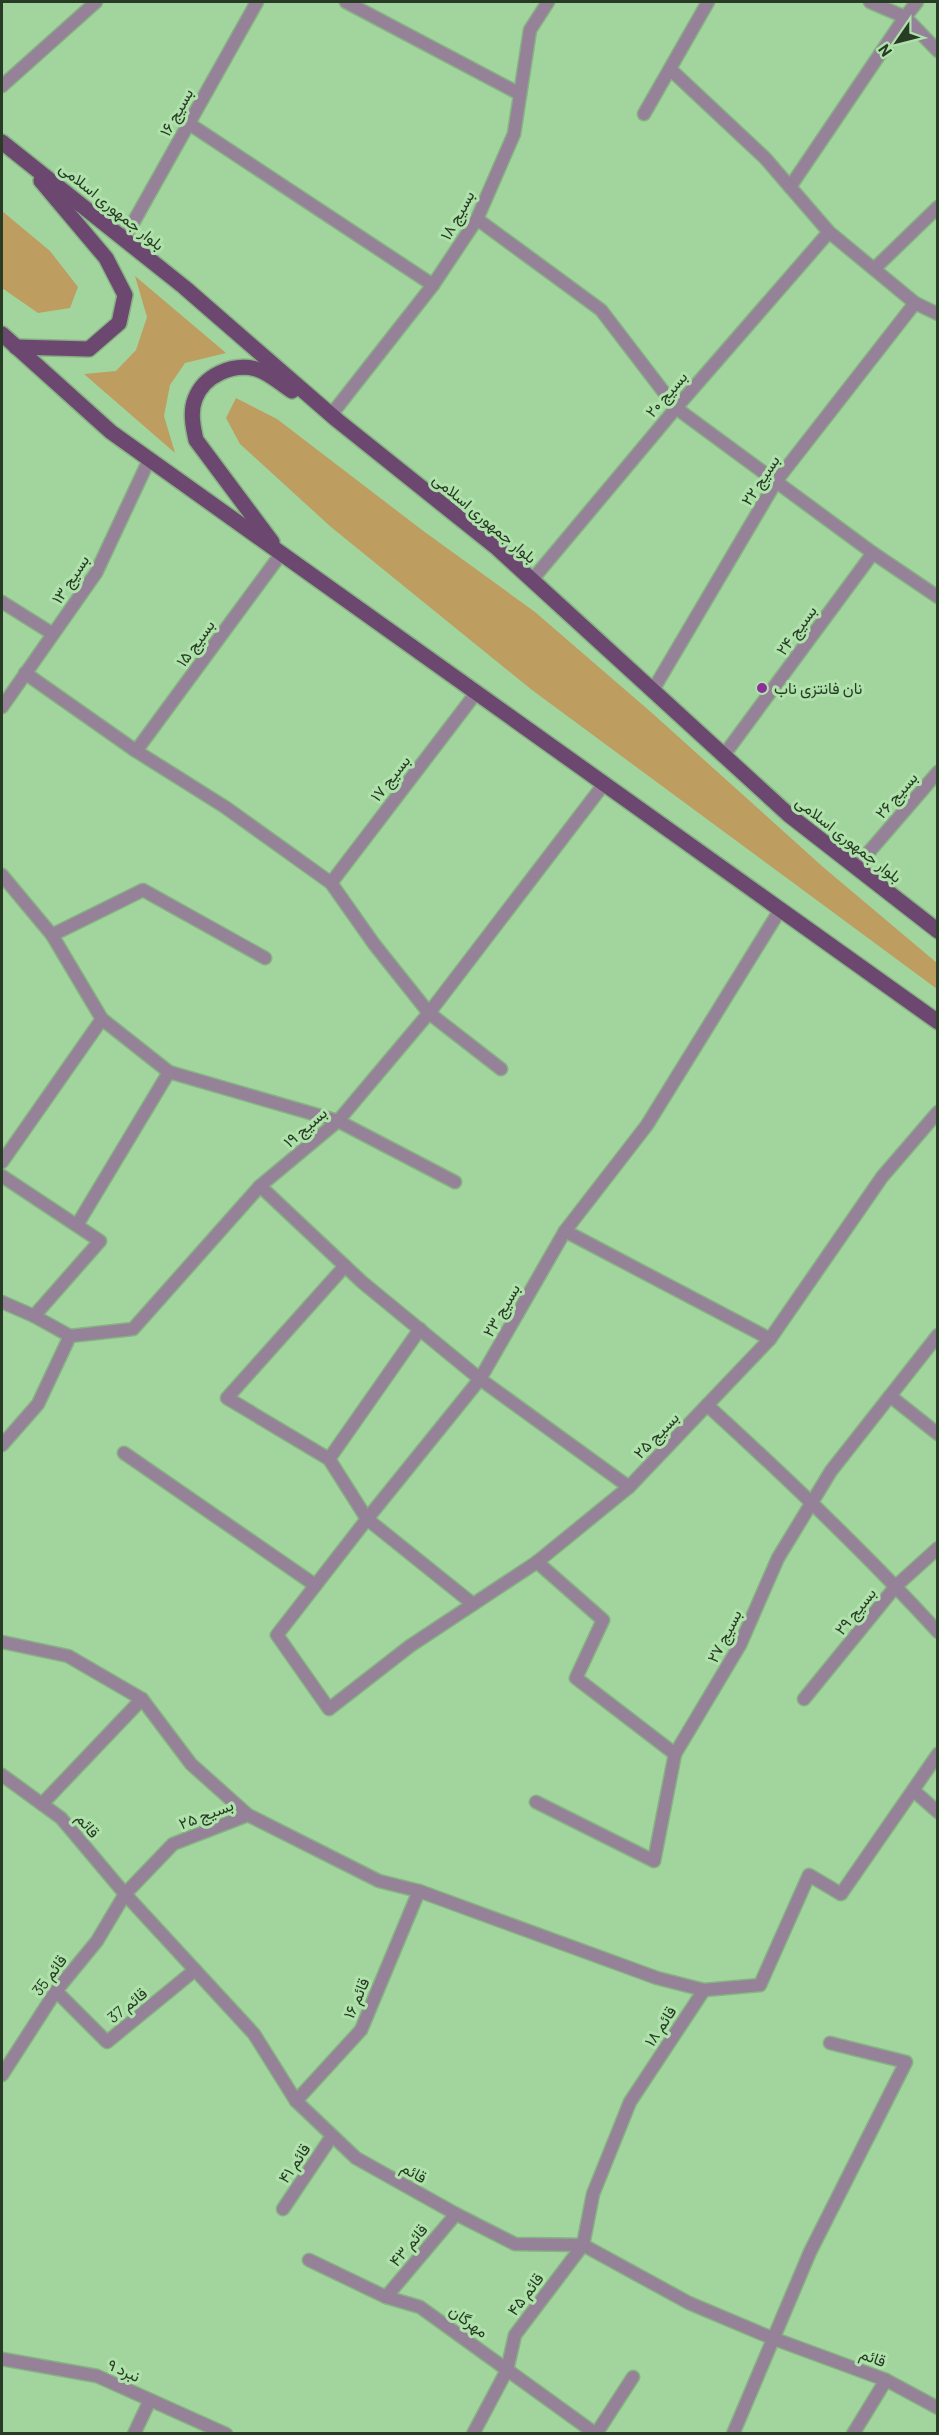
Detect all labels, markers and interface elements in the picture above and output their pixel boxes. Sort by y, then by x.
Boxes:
north arrow [867,12,927,72]
text: N [873,41,895,61]
street label: بسیج ۱۶ [155,85,199,140]
street label: بلوار جمهوری اسلامی [55,157,169,255]
street label: بسیج ۱۸ [435,187,480,244]
street label: بسیج ۲۰ [641,367,693,422]
street label: بسیج ۲۲ [736,451,785,510]
street label: بلوار جمهوری اسلامی [428,469,541,568]
street label: بسیج ۱۳ [47,551,95,608]
street label: بسیج ۲۴ [771,601,822,660]
street label: بسیج ۱۵ [171,616,220,672]
place label: نان فانتزی ناب [774,678,862,699]
marker: نان فانتزی ناب [755,681,769,695]
street label: بسیج ۱۷ [366,751,416,806]
street label: بسیج ۲۶ [870,768,923,824]
street label: بلوار جمهوری اسلامی [791,791,906,888]
street label: بسیج ۱۹ [279,1103,332,1153]
street label: بسیج ۲۳ [478,1280,526,1341]
street label: بسیج ۲۵ [629,1408,684,1464]
street label: بسیج ۲۹ [830,1583,882,1640]
street label: بسیج ۲۷ [702,1606,748,1667]
street label: بسیج ۲۵ [176,1794,237,1835]
street label: قائم [71,1808,104,1842]
street label: قائم 35 [27,1951,72,2000]
street label: قائم ۱۶ [339,1975,374,2022]
street label: قائم 37 [103,1983,152,2028]
street label: قائم ۱۸ [640,2002,681,2050]
street label: قائم ۴۱ [274,2139,315,2187]
street label: قائم [397,2157,430,2188]
street label: قائم ۴۳ [384,2220,432,2271]
street label: قائم ۴۵ [502,2269,548,2320]
street label: مهرگان [445,2300,492,2343]
street label: قائم [857,2343,889,2372]
street label: نبرد ۹ [104,2354,143,2387]

